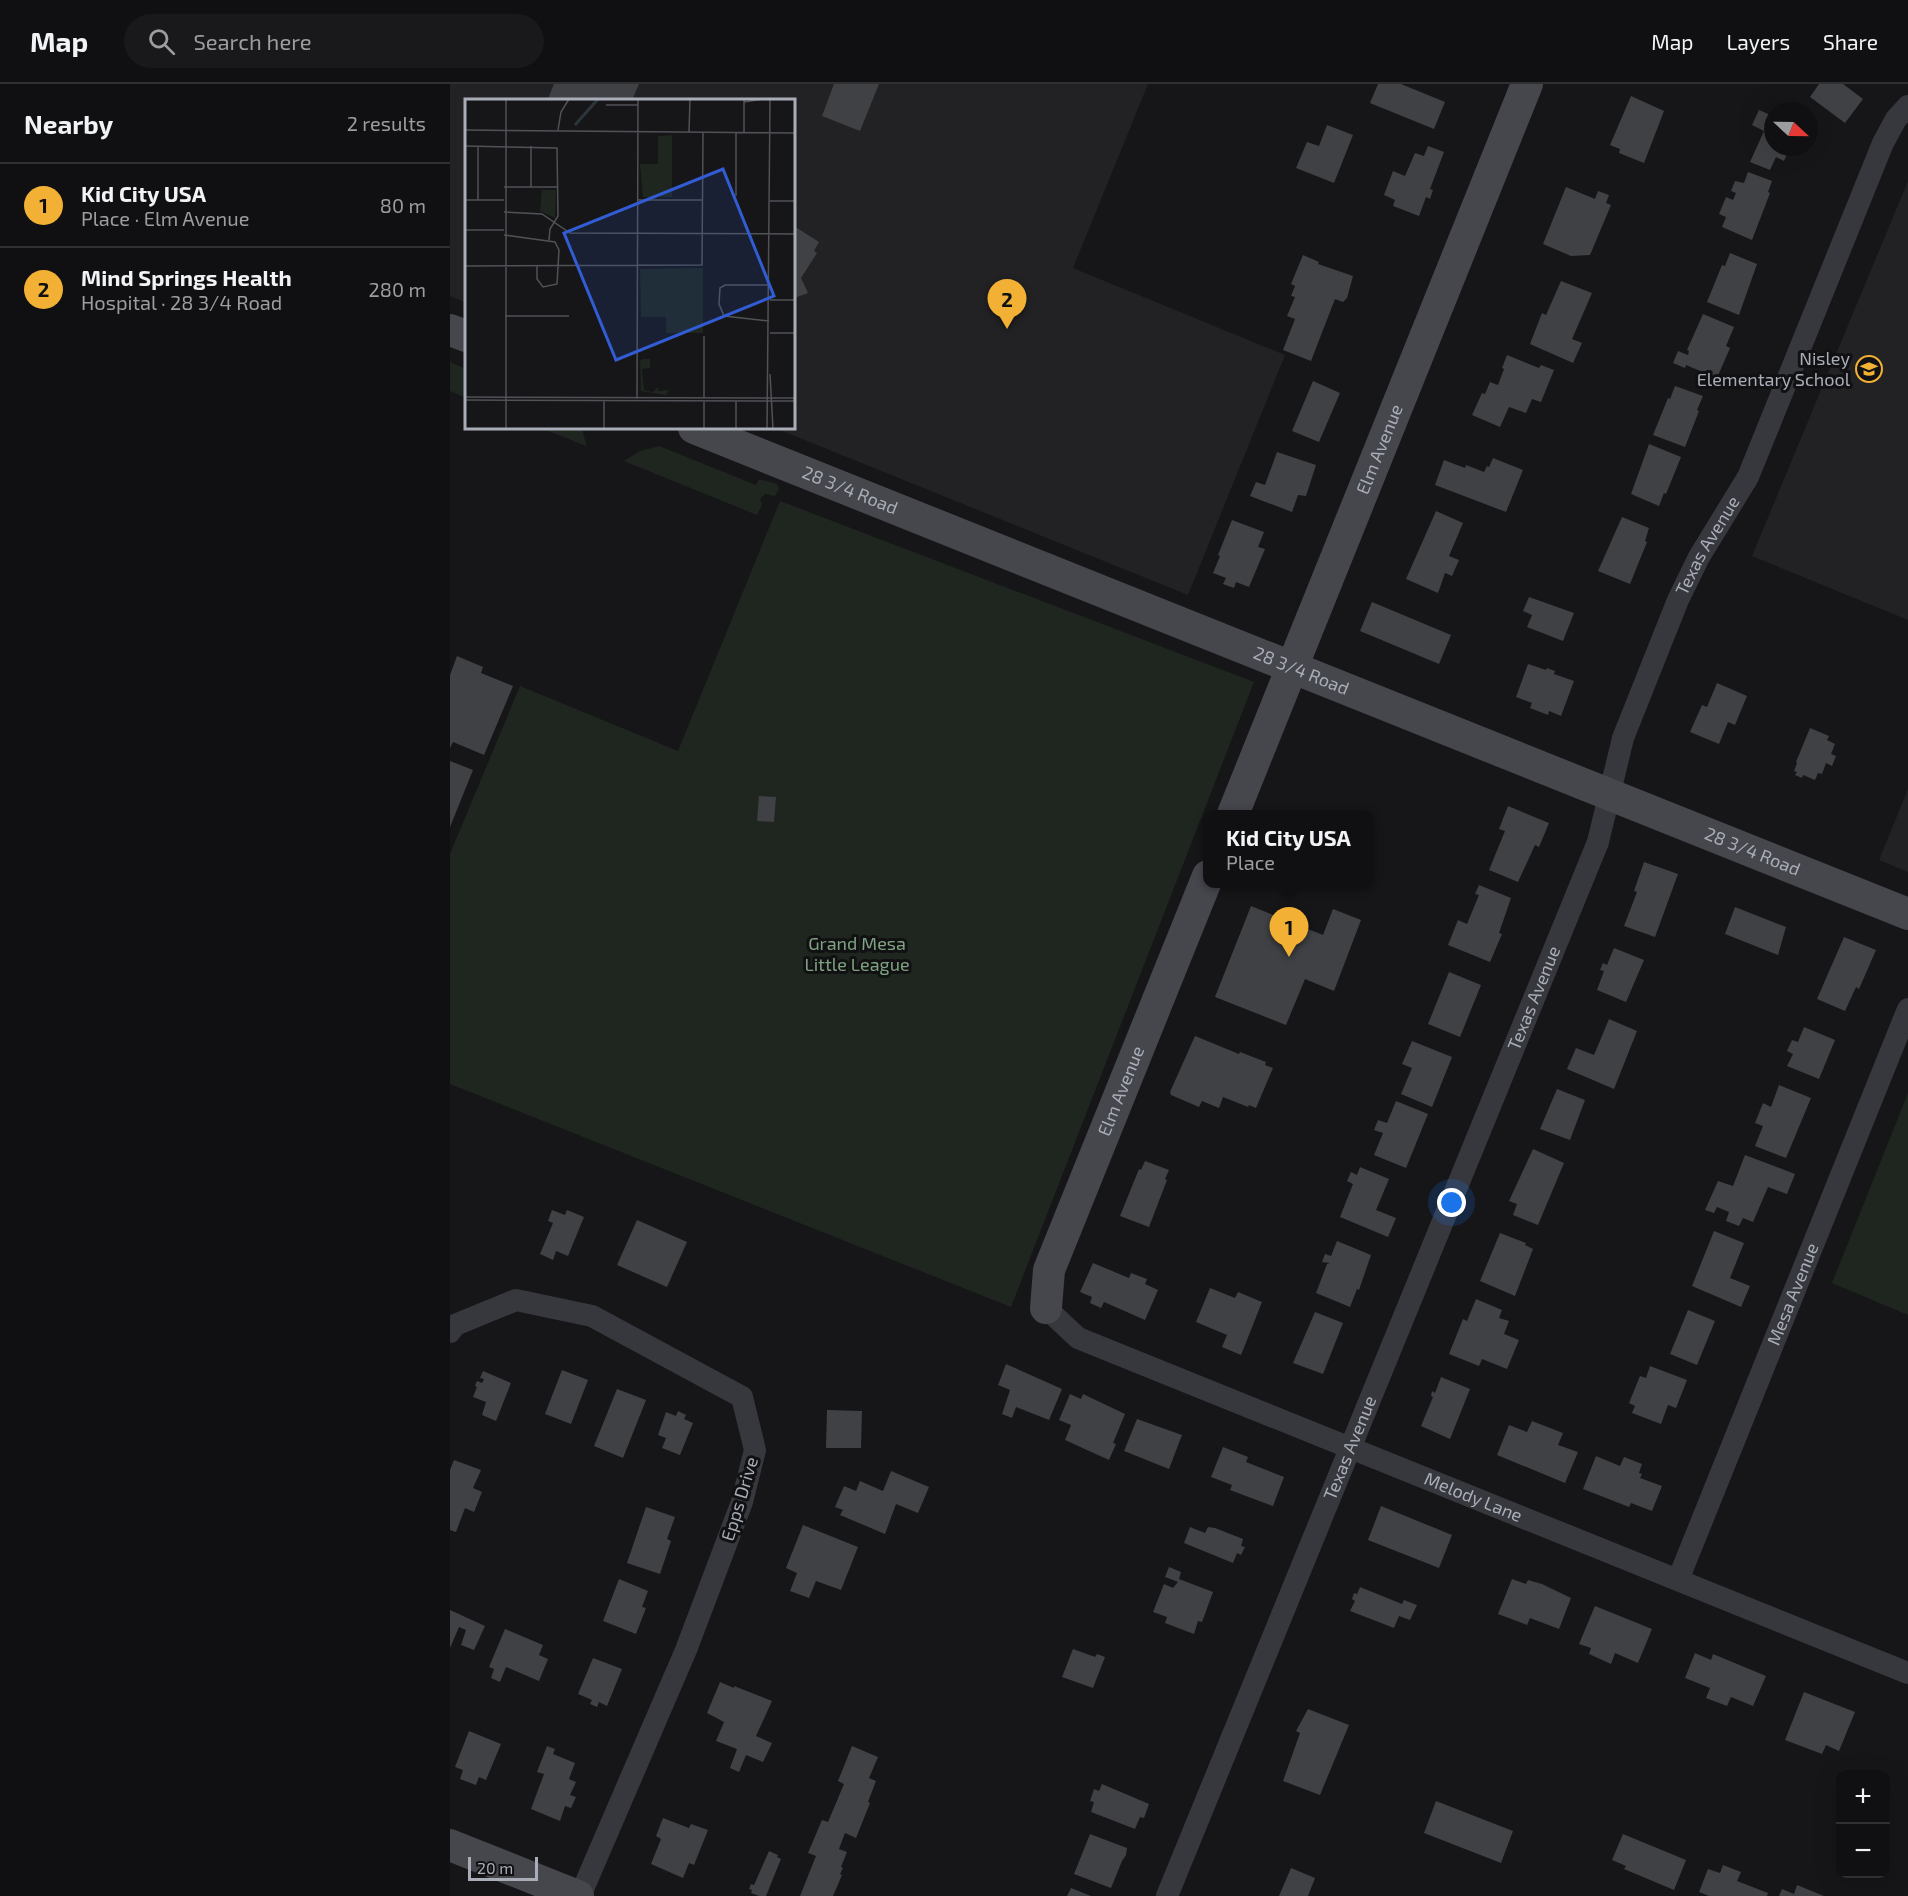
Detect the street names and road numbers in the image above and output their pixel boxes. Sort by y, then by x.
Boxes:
street label: Elm Avenue [1351,401,1407,497]
street label: 28 3/4 Road [799,461,901,518]
street label: Texas Avenue [1670,492,1744,599]
street label: 28 3/4 Road [1251,641,1352,699]
street label: 28 3/4 Road [1702,822,1804,880]
street label: Texas Avenue [1502,942,1564,1053]
street label: Elm Avenue [1092,1043,1148,1139]
street label: Mesa Avenue [1762,1240,1823,1348]
street label: Texas Avenue [1318,1392,1380,1503]
street label: Epps Drive [716,1454,762,1543]
street label: Melody Lane [1421,1467,1526,1526]

